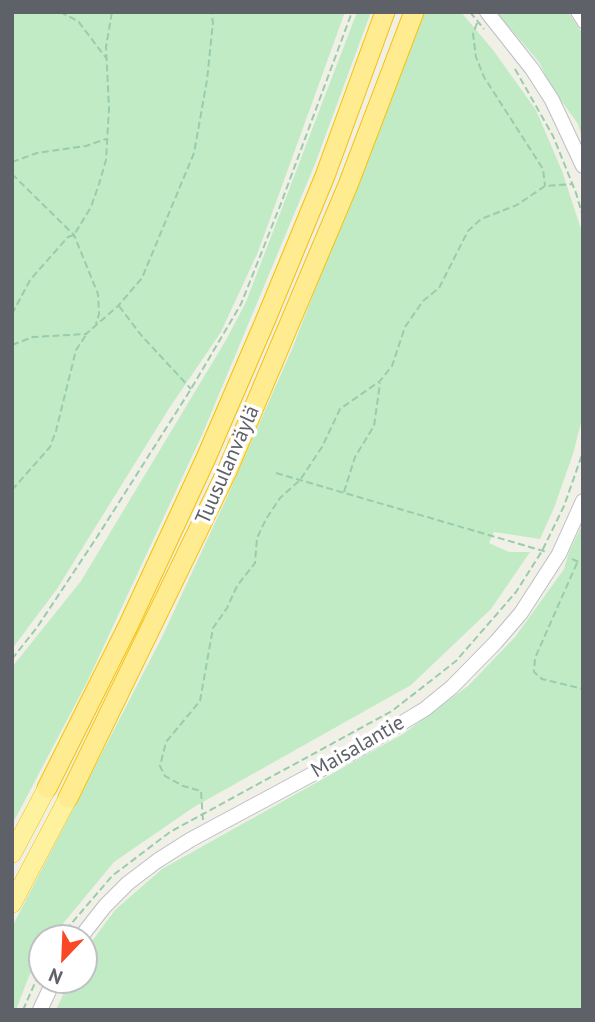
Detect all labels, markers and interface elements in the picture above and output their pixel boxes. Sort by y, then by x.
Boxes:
street label: Tuusulanväylä [191,402,265,528]
street label: Maisalantie [307,710,409,784]
north arrow [28,924,98,994]
text: N [45,963,66,990]

